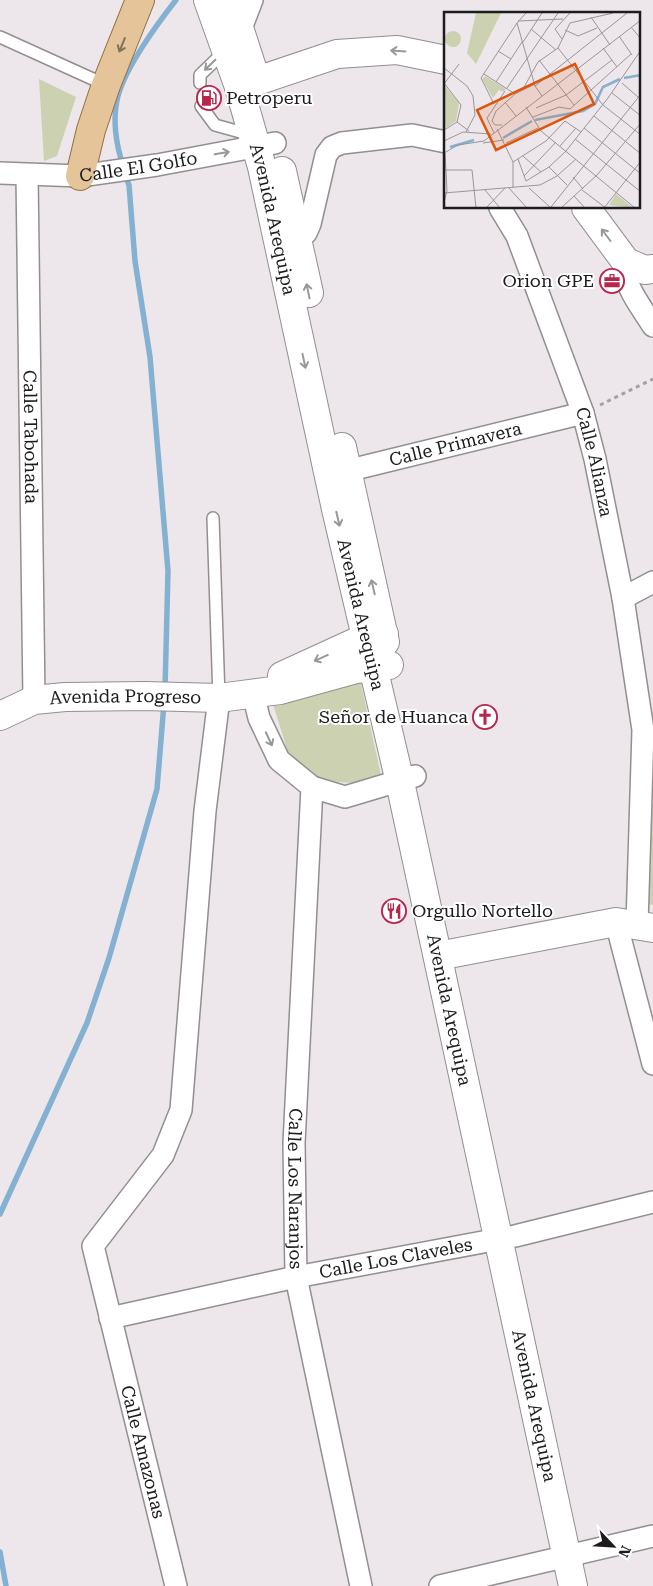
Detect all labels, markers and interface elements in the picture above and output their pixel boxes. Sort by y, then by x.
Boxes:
inset map [444,12,640,209]
one-way arrow [117,37,127,52]
one-way arrow [390,46,406,56]
one-way arrow [204,59,216,71]
fuel station icon: Petroperu [196,85,222,111]
place label: Petroperu [226,87,312,108]
street label: Avenida Arequipa [246,141,300,297]
street label: Calle El Golfo [78,147,199,186]
one-way arrow [214,148,230,158]
one-way arrow [601,228,611,242]
office icon: Orion GPE [599,268,625,294]
place label: Orion GPE [502,270,594,291]
one-way arrow [303,284,312,300]
one-way arrow [300,352,309,368]
street label: Calle Tabohada [20,370,42,504]
street label: Calle Alianza [572,405,617,519]
street label: Calle Primavera [387,417,524,470]
one-way arrow [334,511,343,527]
street label: Avenida Arequipa [333,537,389,693]
one-way arrow [368,579,377,595]
one-way arrow [314,654,329,664]
street label: Avenida Progreso [48,685,202,708]
church icon: Señor de Huanca [472,704,498,730]
place label: Señor de Huanca [319,706,468,727]
one-way arrow [265,731,274,746]
restaurant icon: Orgullo Nortello [381,898,407,924]
place label: Orgullo Nortello [412,900,553,921]
street label: Avenida Arequipa [423,932,476,1088]
street label: Calle Los Naranjos [284,1107,307,1269]
street label: Calle Los Claveles [317,1233,474,1282]
street label: Avenida Arequipa [508,1328,561,1484]
street label: Calle Amazonas [117,1383,170,1521]
north arrow [588,1521,638,1571]
text: N [615,1543,634,1560]

